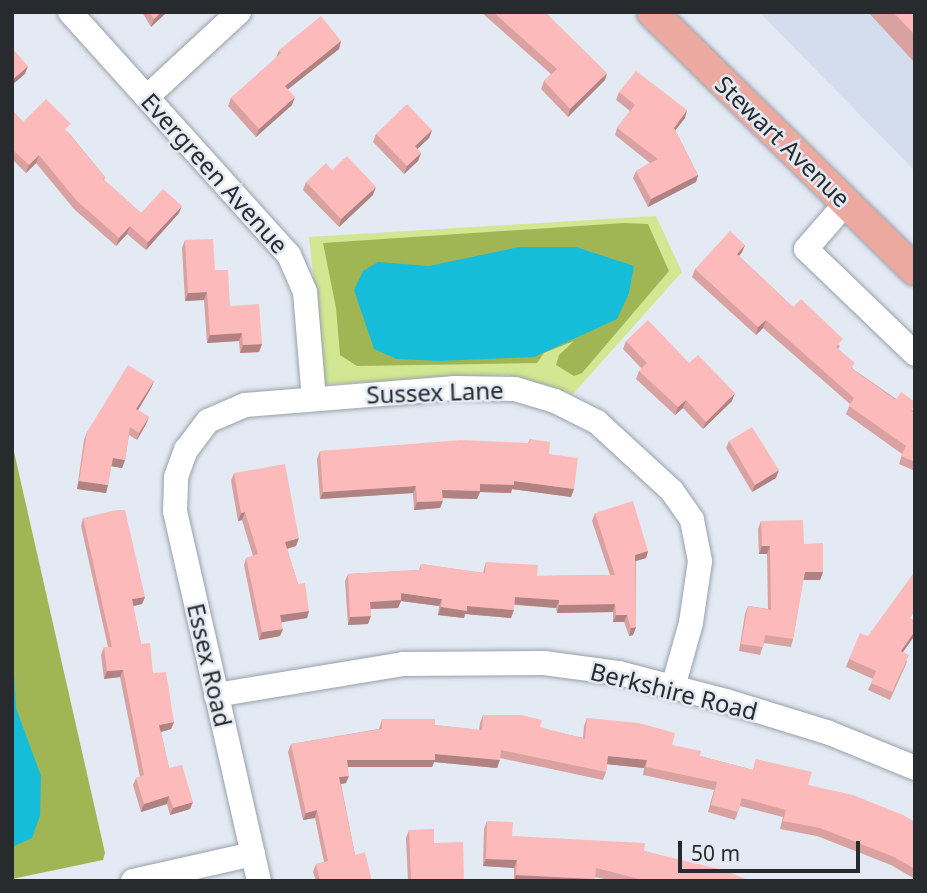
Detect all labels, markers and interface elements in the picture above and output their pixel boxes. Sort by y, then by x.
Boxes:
street label: Stewart Avenue [710,69,856,213]
street label: Evergreen Avenue [136,87,294,259]
street label: Sussex Lane [366,375,504,409]
street label: Essex Road [182,600,238,730]
street label: Berkshire Road [587,656,761,726]
scale bar [682,826,864,870]
text: 50 m [691,839,740,867]

